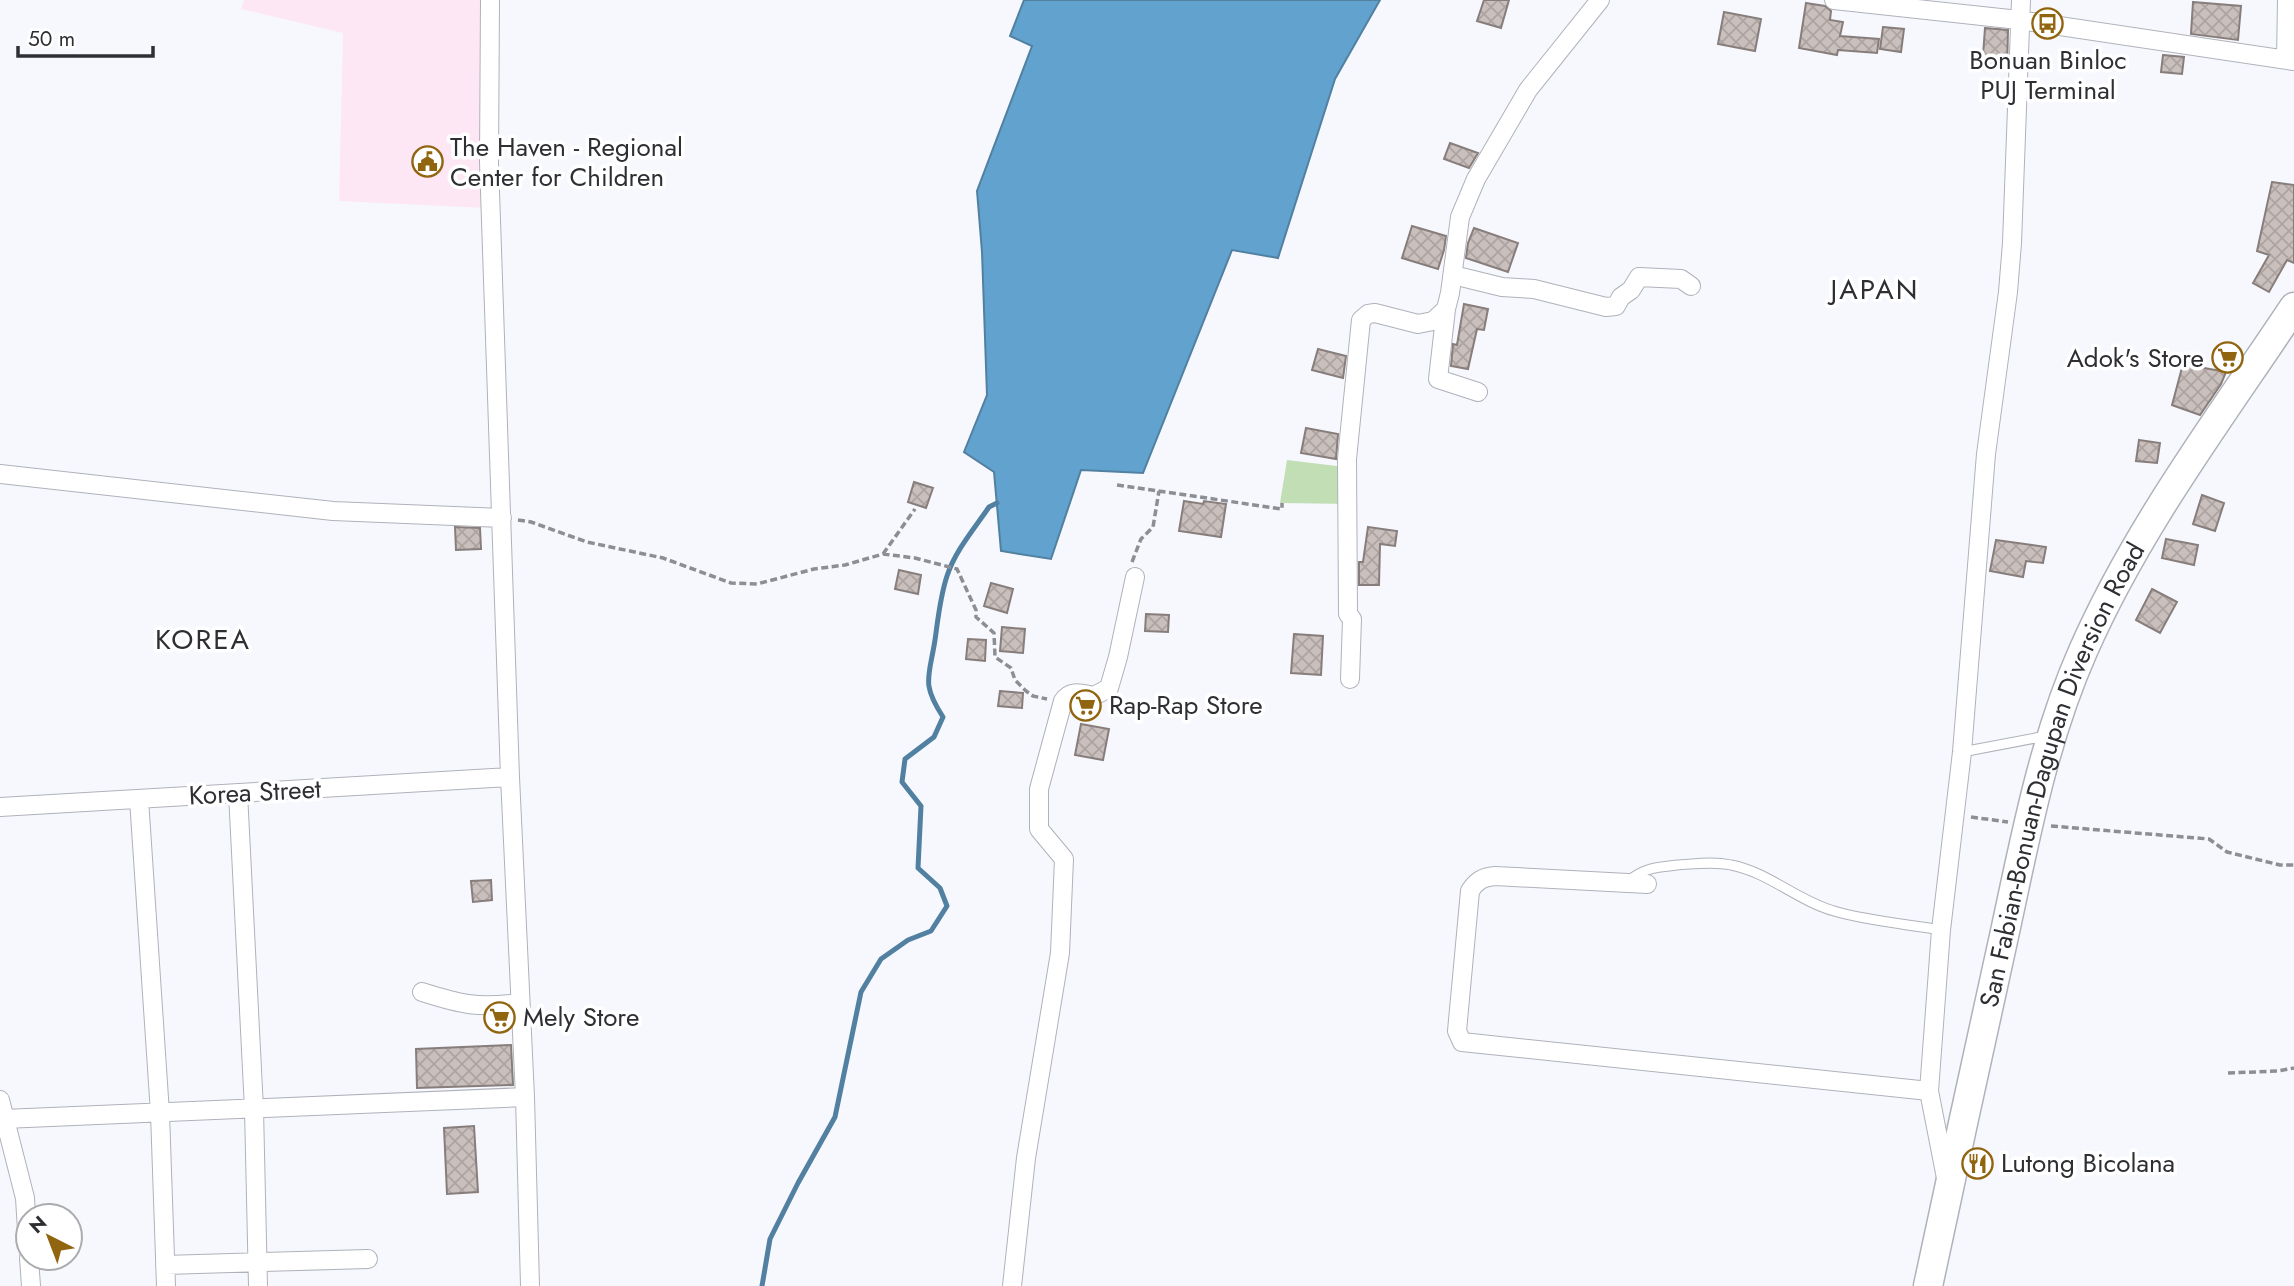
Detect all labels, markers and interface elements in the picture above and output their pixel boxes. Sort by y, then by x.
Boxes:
bus stop icon: Bonuan Binloc PUJ Terminal [2031,7,2065,41]
scale bar [18,14,152,58]
text: 50 m [28,24,75,54]
place label: Bonuan Binloc PUJ Terminal [1969,41,2127,109]
place label: The Haven - Regional Center for Children [450,128,683,196]
public building icon: The Haven - Regional Center for Children [410,145,444,179]
district label: JAPAN [1827,269,1919,310]
place label: Adok's Store [2067,339,2204,377]
supermarket icon: Adok's Store [2210,341,2244,375]
street label: San Fabian-Bonuan-Dagupan Diversion Road [1970,535,2154,1011]
district label: KOREA [155,619,251,660]
place label: Rap-Rap Store [1109,686,1263,724]
supermarket icon: Rap-Rap Store [1069,688,1103,722]
street label: Korea Street [188,770,323,814]
place label: Mely Store [523,998,639,1036]
supermarket icon: Mely Store [483,1000,517,1034]
place label: Lutong Bicolana [2001,1144,2175,1182]
restaurant icon: Lutong Bicolana [1961,1146,1995,1180]
north arrow [14,1202,84,1272]
text: N [23,1210,53,1240]

